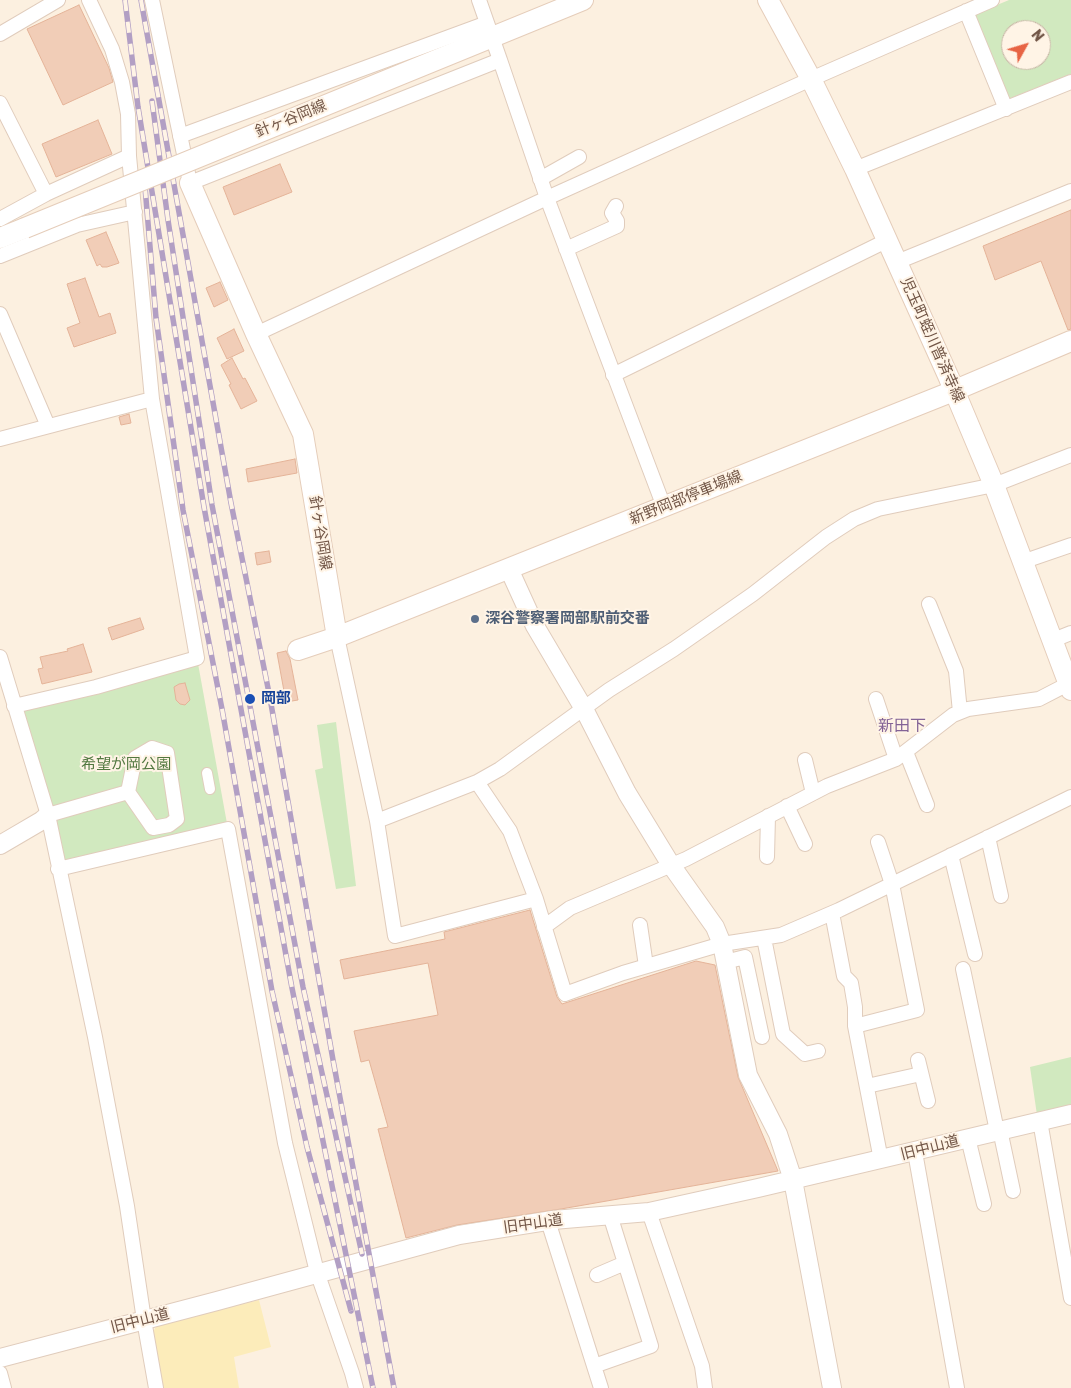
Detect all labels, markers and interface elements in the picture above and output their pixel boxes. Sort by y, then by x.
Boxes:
north arrow [1001,20,1051,70]
text: N [1027,27,1047,45]
street label: 針ヶ谷岡線 [253,97,329,141]
street label: 児玉町蛭川普済寺線 [896,275,968,405]
street label: 新野岡部停車場線 [627,467,745,529]
street label: 針ヶ谷岡線 [305,495,335,571]
place label: 深谷警察署岡部駅前交番 [485,610,650,628]
marker: 深谷警察署岡部駅前交番 [469,613,481,625]
place label: 岡部 [261,690,291,708]
marker: 岡部 [243,692,257,706]
district label: 新田下 [878,716,926,736]
park label: 希望が岡公園 [81,756,171,774]
street label: 旧中山道 [899,1132,961,1164]
street label: 旧中山道 [502,1211,564,1237]
street label: 旧中山道 [109,1305,171,1337]

